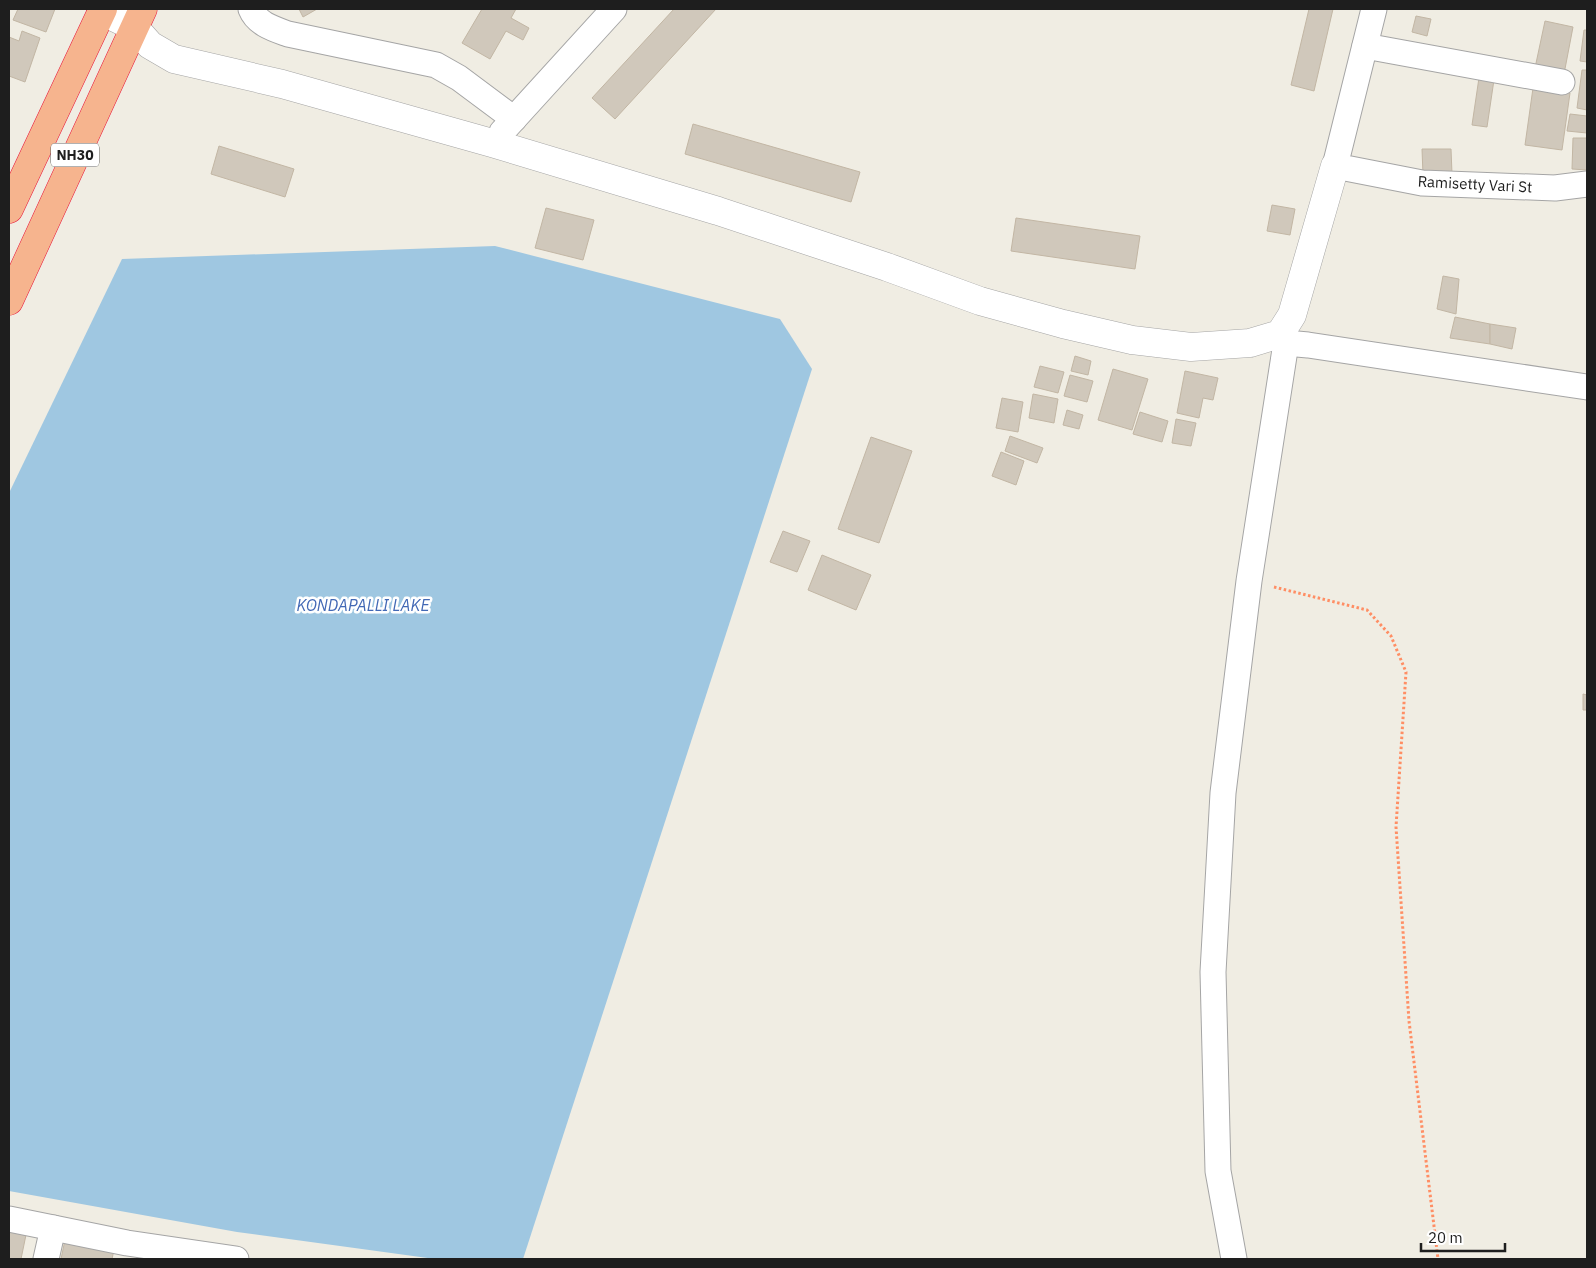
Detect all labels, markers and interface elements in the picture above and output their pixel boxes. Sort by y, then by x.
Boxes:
road number: NH30 [51,144,99,166]
street label: Ramisetty Vari St [1417,172,1533,196]
water label: KONDAPALLI LAKE [297,595,430,615]
scale bar [1421,1220,1505,1252]
text: 20 m [1428,1228,1463,1247]

